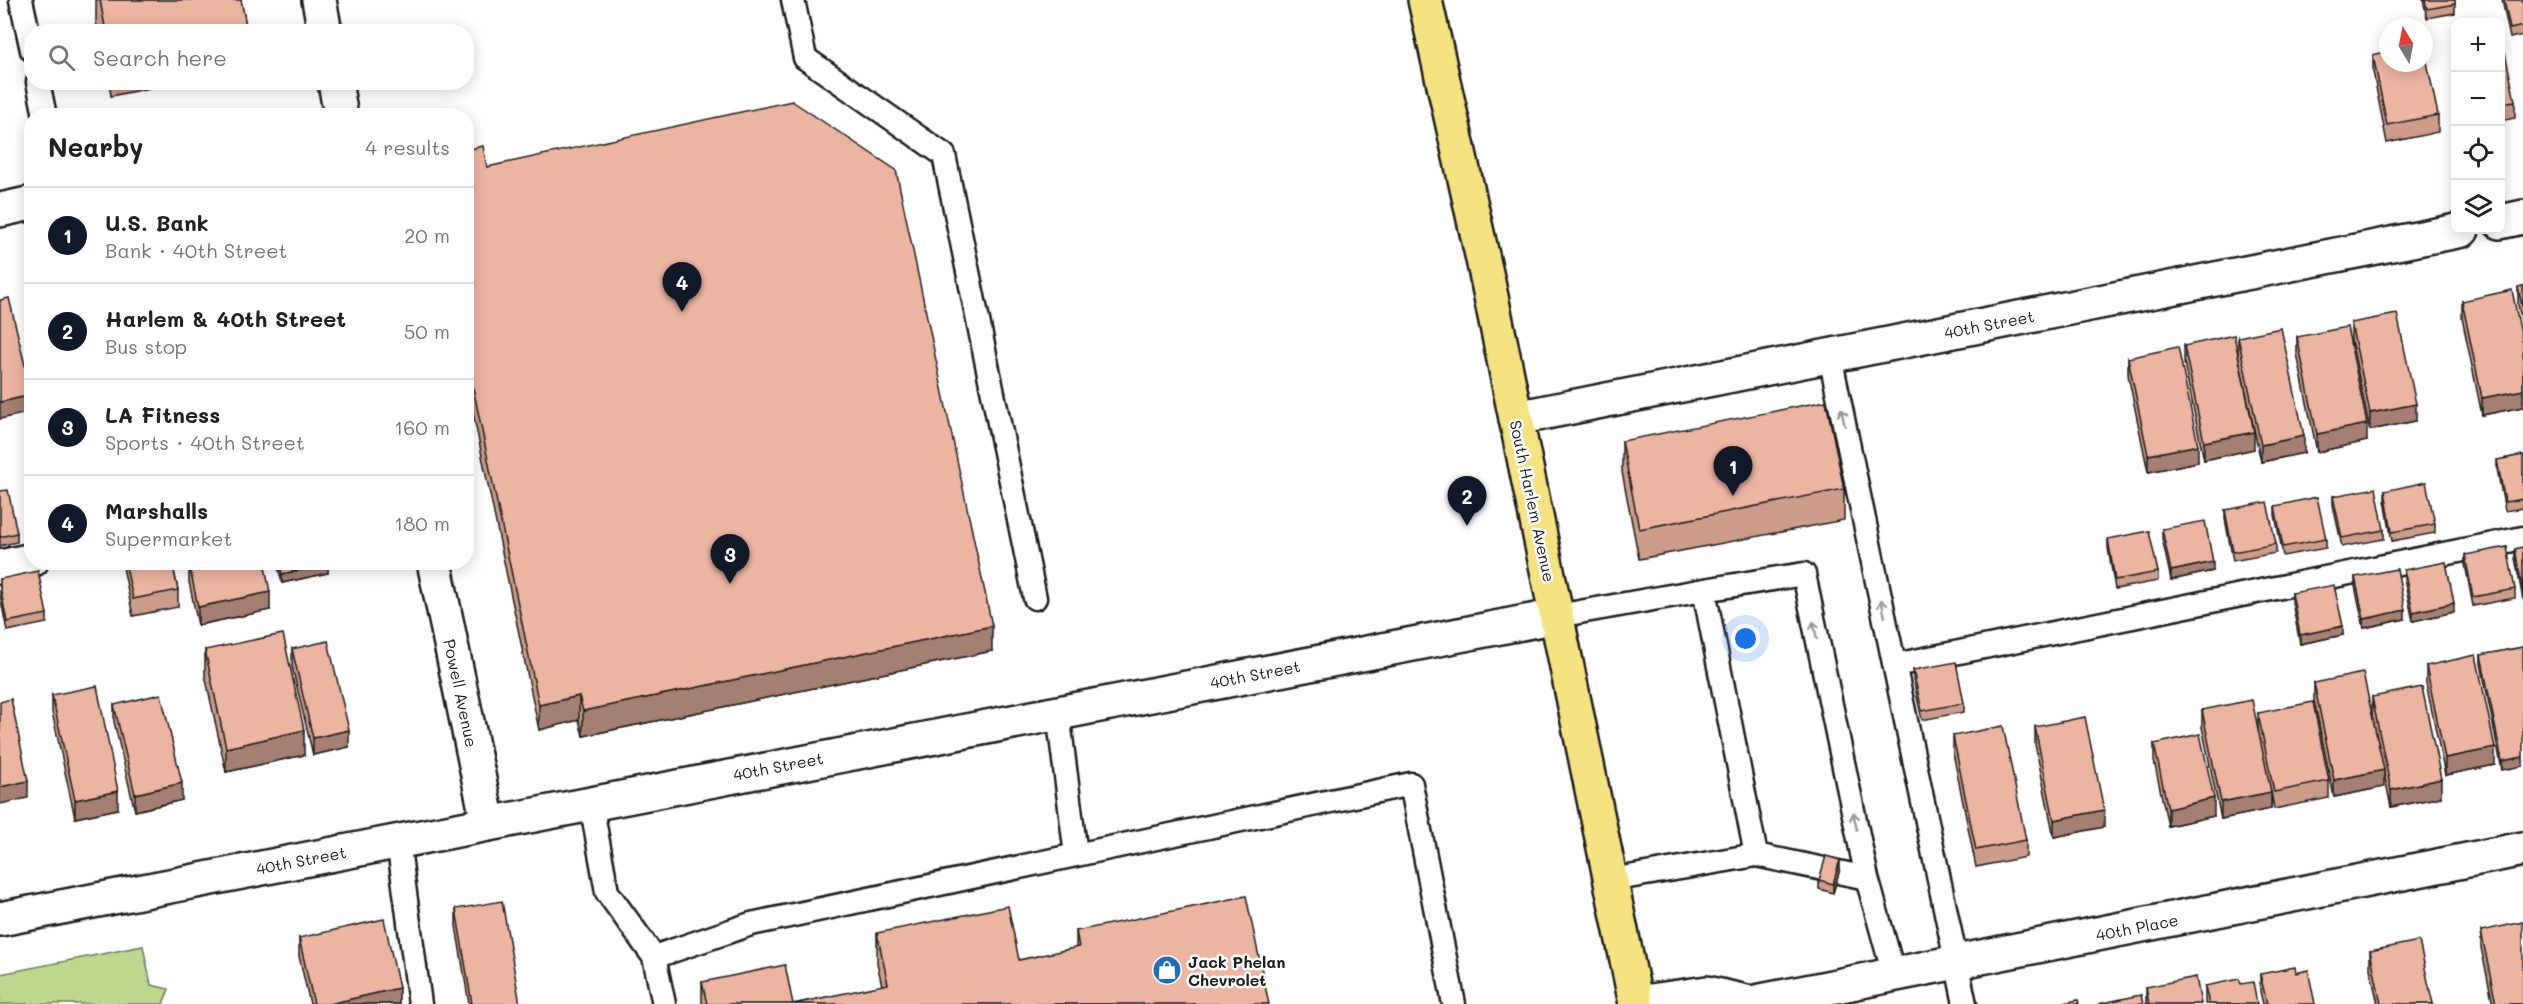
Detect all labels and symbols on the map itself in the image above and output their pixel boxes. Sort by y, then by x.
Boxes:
north arrow [2379,18,2433,72]
pin: 4 [662,262,702,312]
street label: 40th Street [1942,305,2036,343]
one-way arrow [1836,408,1848,427]
street label: South Harlem Avenue [1506,418,1560,584]
pin: 1 [1714,446,1752,496]
pin: 2 [1448,476,1486,526]
pin: 3 [710,534,750,584]
one-way arrow [1877,599,1888,618]
one-way arrow [1809,621,1820,640]
your location [1731,624,1760,653]
street label: Powell Avenue [439,637,483,749]
street label: 40th Street [1208,655,1302,693]
street label: 40th Street [731,747,825,785]
one-way arrow [1849,812,1860,831]
street label: 40th Street [254,841,348,879]
street label: 40th Place [2094,909,2180,945]
place label: Jack Phelan Chevrolet [1188,951,1285,990]
shop icon: Jack Phelan Chevrolet [1151,954,1183,986]

